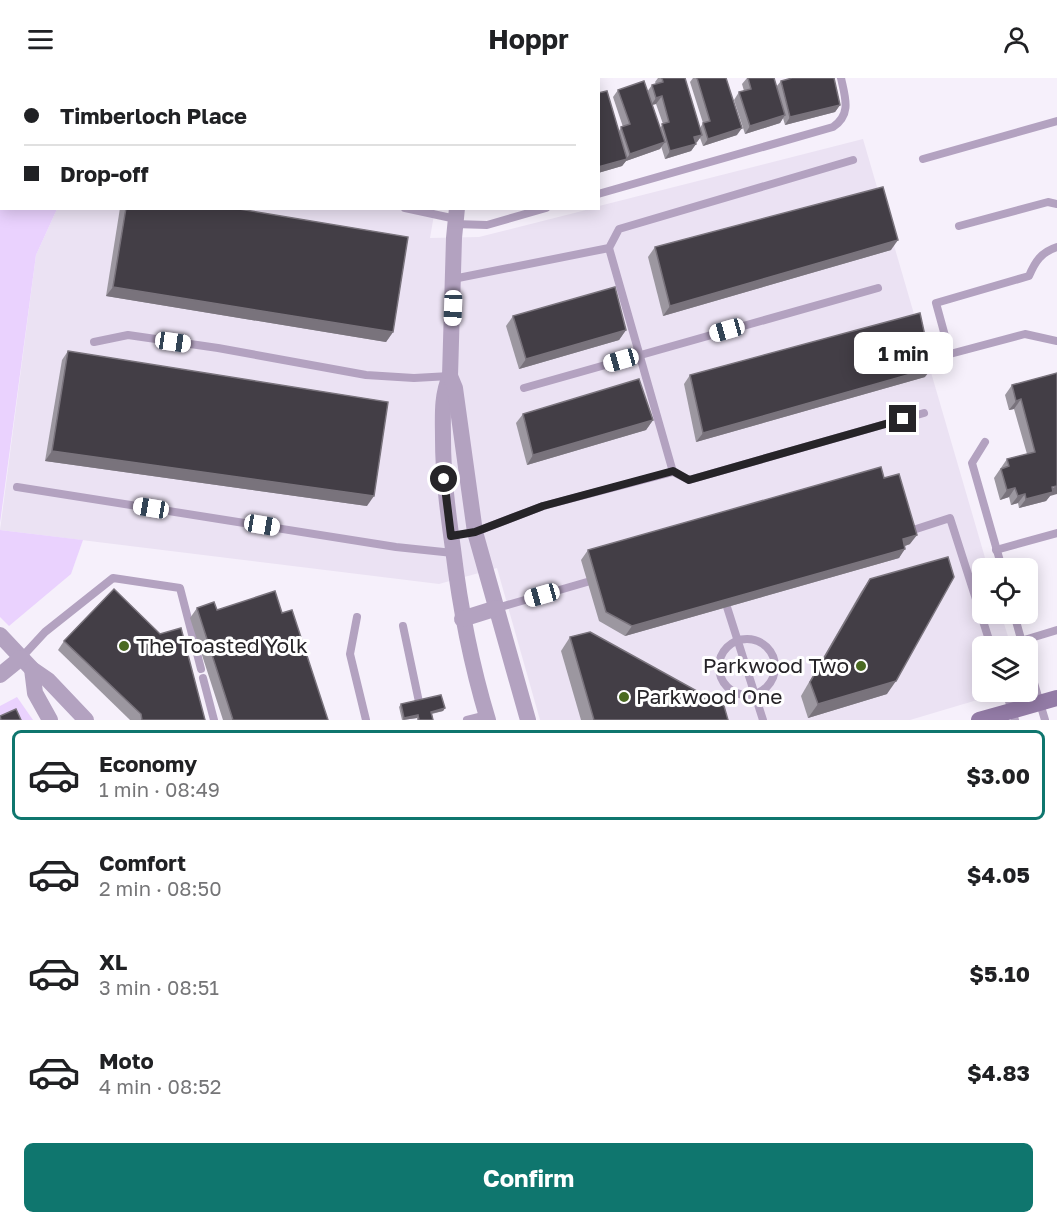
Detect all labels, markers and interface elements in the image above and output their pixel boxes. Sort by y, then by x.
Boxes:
icon: menu [24,23,57,56]
text: Hoppr [488,23,569,55]
icon: person [1000,23,1033,56]
text: Timberloch Place [60,102,247,129]
text: Drop-off [60,160,149,187]
car [443,290,463,326]
car [707,316,747,344]
car [154,331,192,353]
callout: 1 min [854,332,952,374]
text: 1 min [878,341,929,365]
car [601,346,641,374]
route end [889,405,916,432]
route start [430,465,457,492]
car [132,496,170,520]
car [243,513,281,537]
map controls [972,558,1038,702]
button: locate [972,558,1038,624]
car [522,581,562,609]
place label: The Toasted Yolk [136,632,308,658]
button: layers [972,636,1038,702]
marker: The Toasted Yolk [117,639,131,653]
place label: Parkwood Two [703,652,849,678]
marker: Parkwood Two [854,659,868,673]
place label: Parkwood One [636,683,782,709]
marker: Parkwood One [617,690,631,704]
icon: car [27,748,81,802]
text: Economy [99,750,197,777]
text: $3.00 [966,762,1030,789]
text: 1 min · 08:49 [99,777,220,801]
icon: car [27,847,81,901]
text: Comfort [99,849,186,876]
text: $4.05 [967,861,1030,888]
text: 2 min · 08:50 [99,876,222,900]
icon: car [27,946,81,1000]
text: XL [99,948,127,975]
text: $5.10 [969,960,1030,987]
text: 3 min · 08:51 [99,975,219,999]
icon: car [27,1045,81,1099]
text: Moto [99,1047,154,1074]
text: $4.83 [967,1059,1030,1086]
text: 4 min · 08:52 [99,1074,221,1098]
button: Confirm [24,1143,1033,1212]

